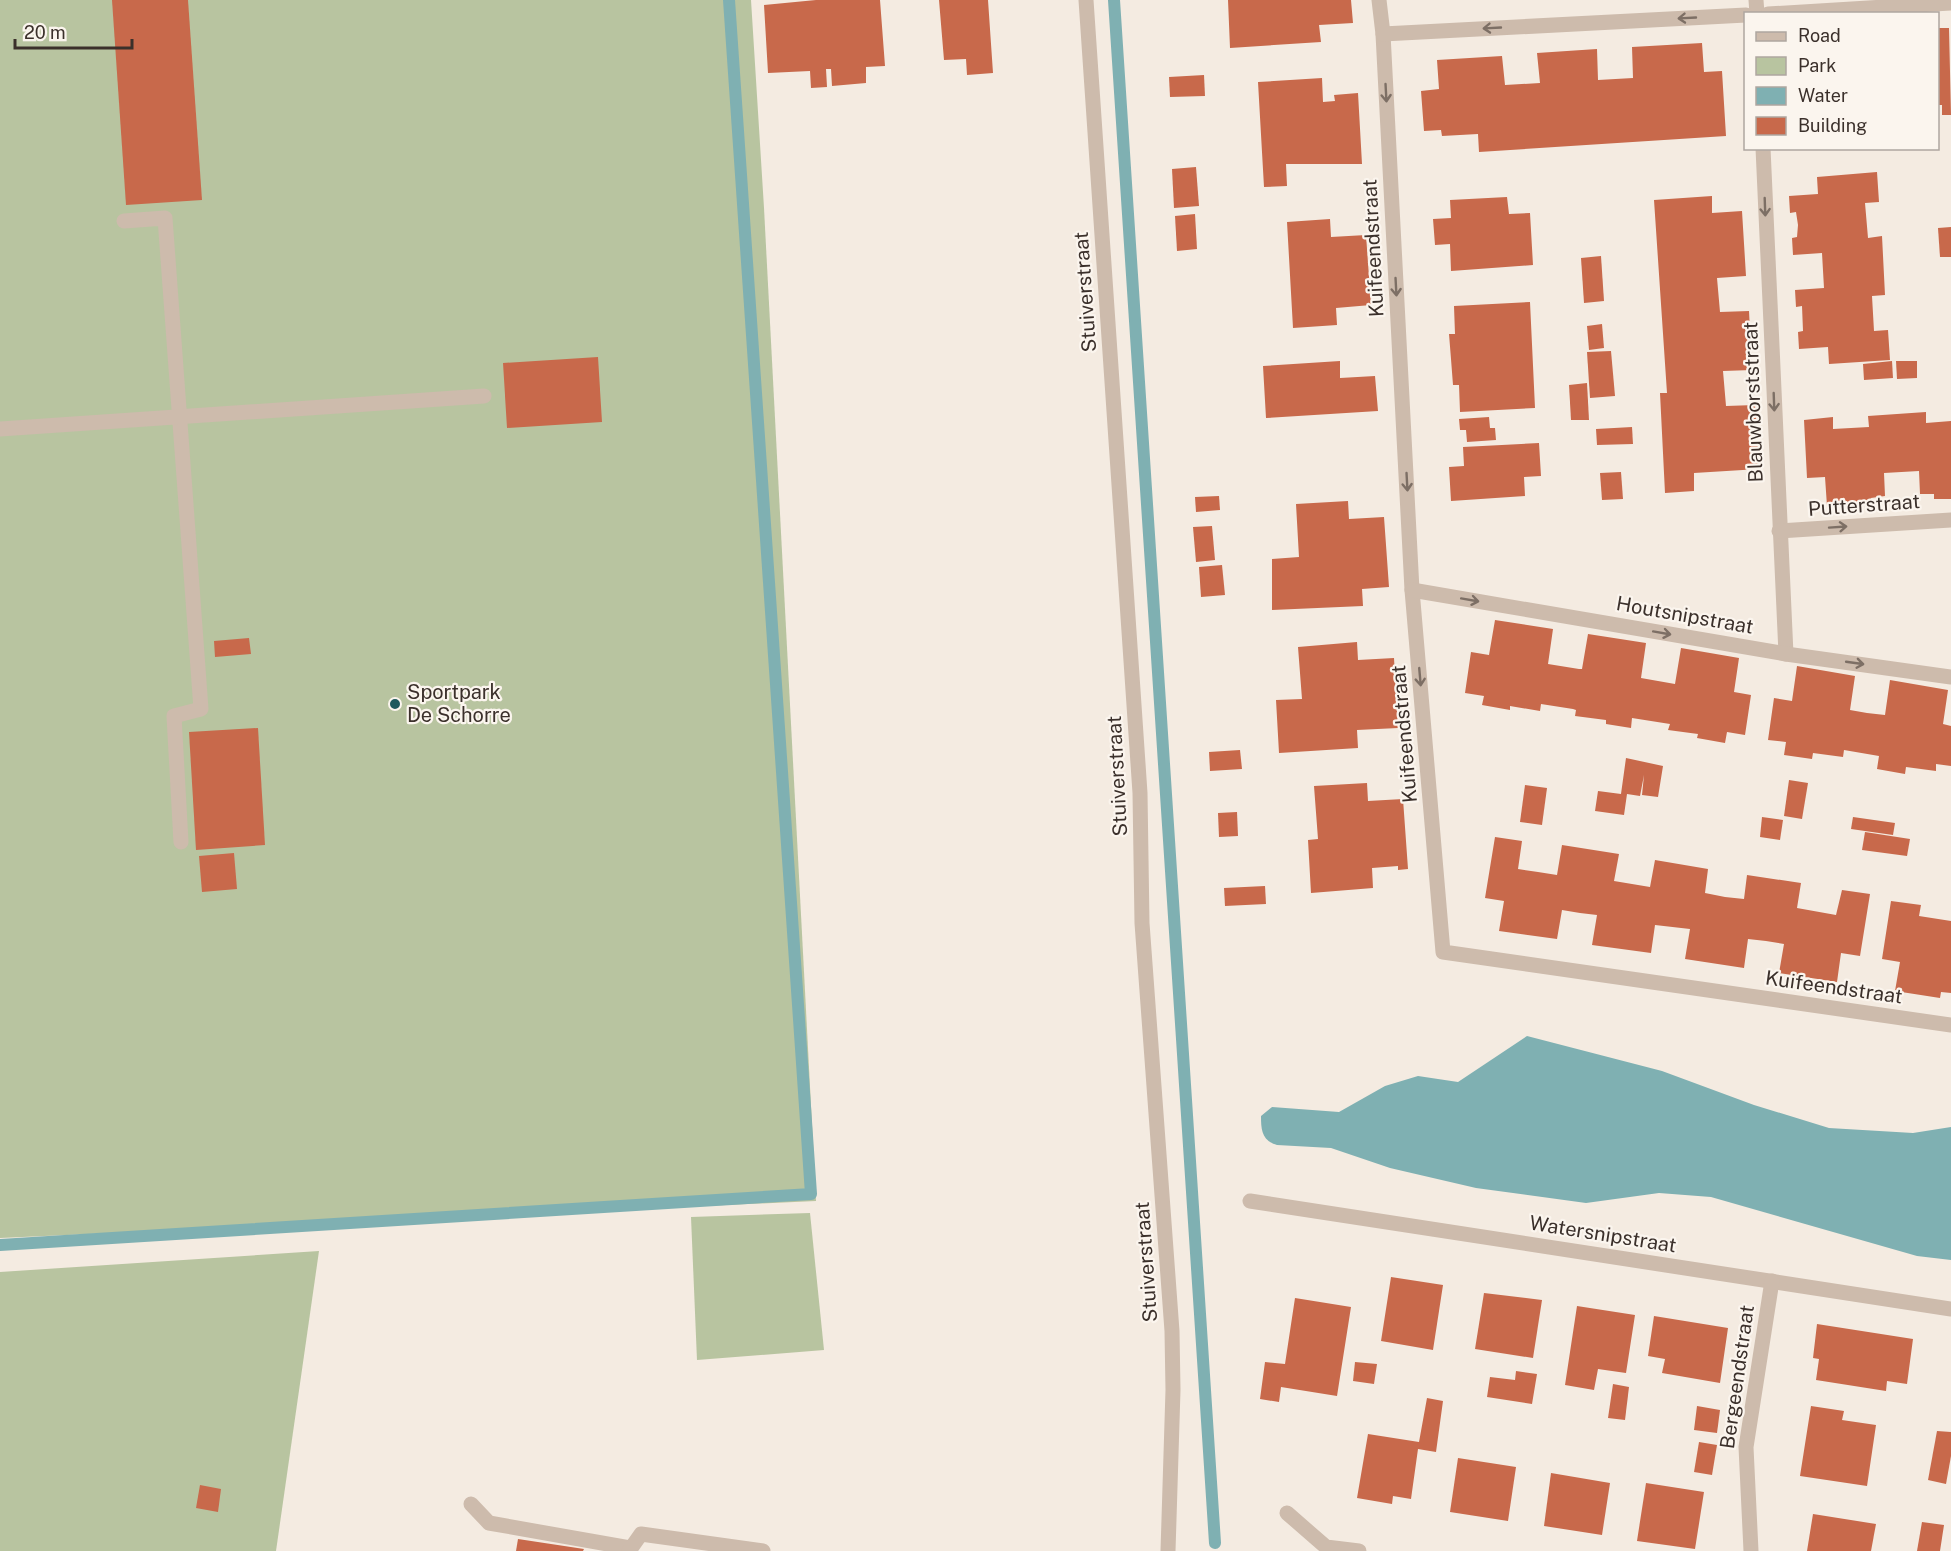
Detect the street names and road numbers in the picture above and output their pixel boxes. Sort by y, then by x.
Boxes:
street label: Kuifeendstraat [1357,178,1389,318]
street label: Stuiverstraat [1069,231,1101,353]
street label: Blauwborststraat [1738,321,1768,483]
street label: Putterstraat [1807,489,1921,521]
street label: Houtsnipstraat [1614,591,1756,639]
street label: Kuifeendstraat [1386,664,1422,804]
street label: Stuiverstraat [1102,715,1132,837]
street label: Kuifeendstraat [1764,965,1904,1009]
street label: Stuiverstraat [1130,1201,1162,1323]
street label: Watersnipstraat [1528,1211,1678,1257]
street label: Bergeendstraat [1715,1303,1759,1451]

